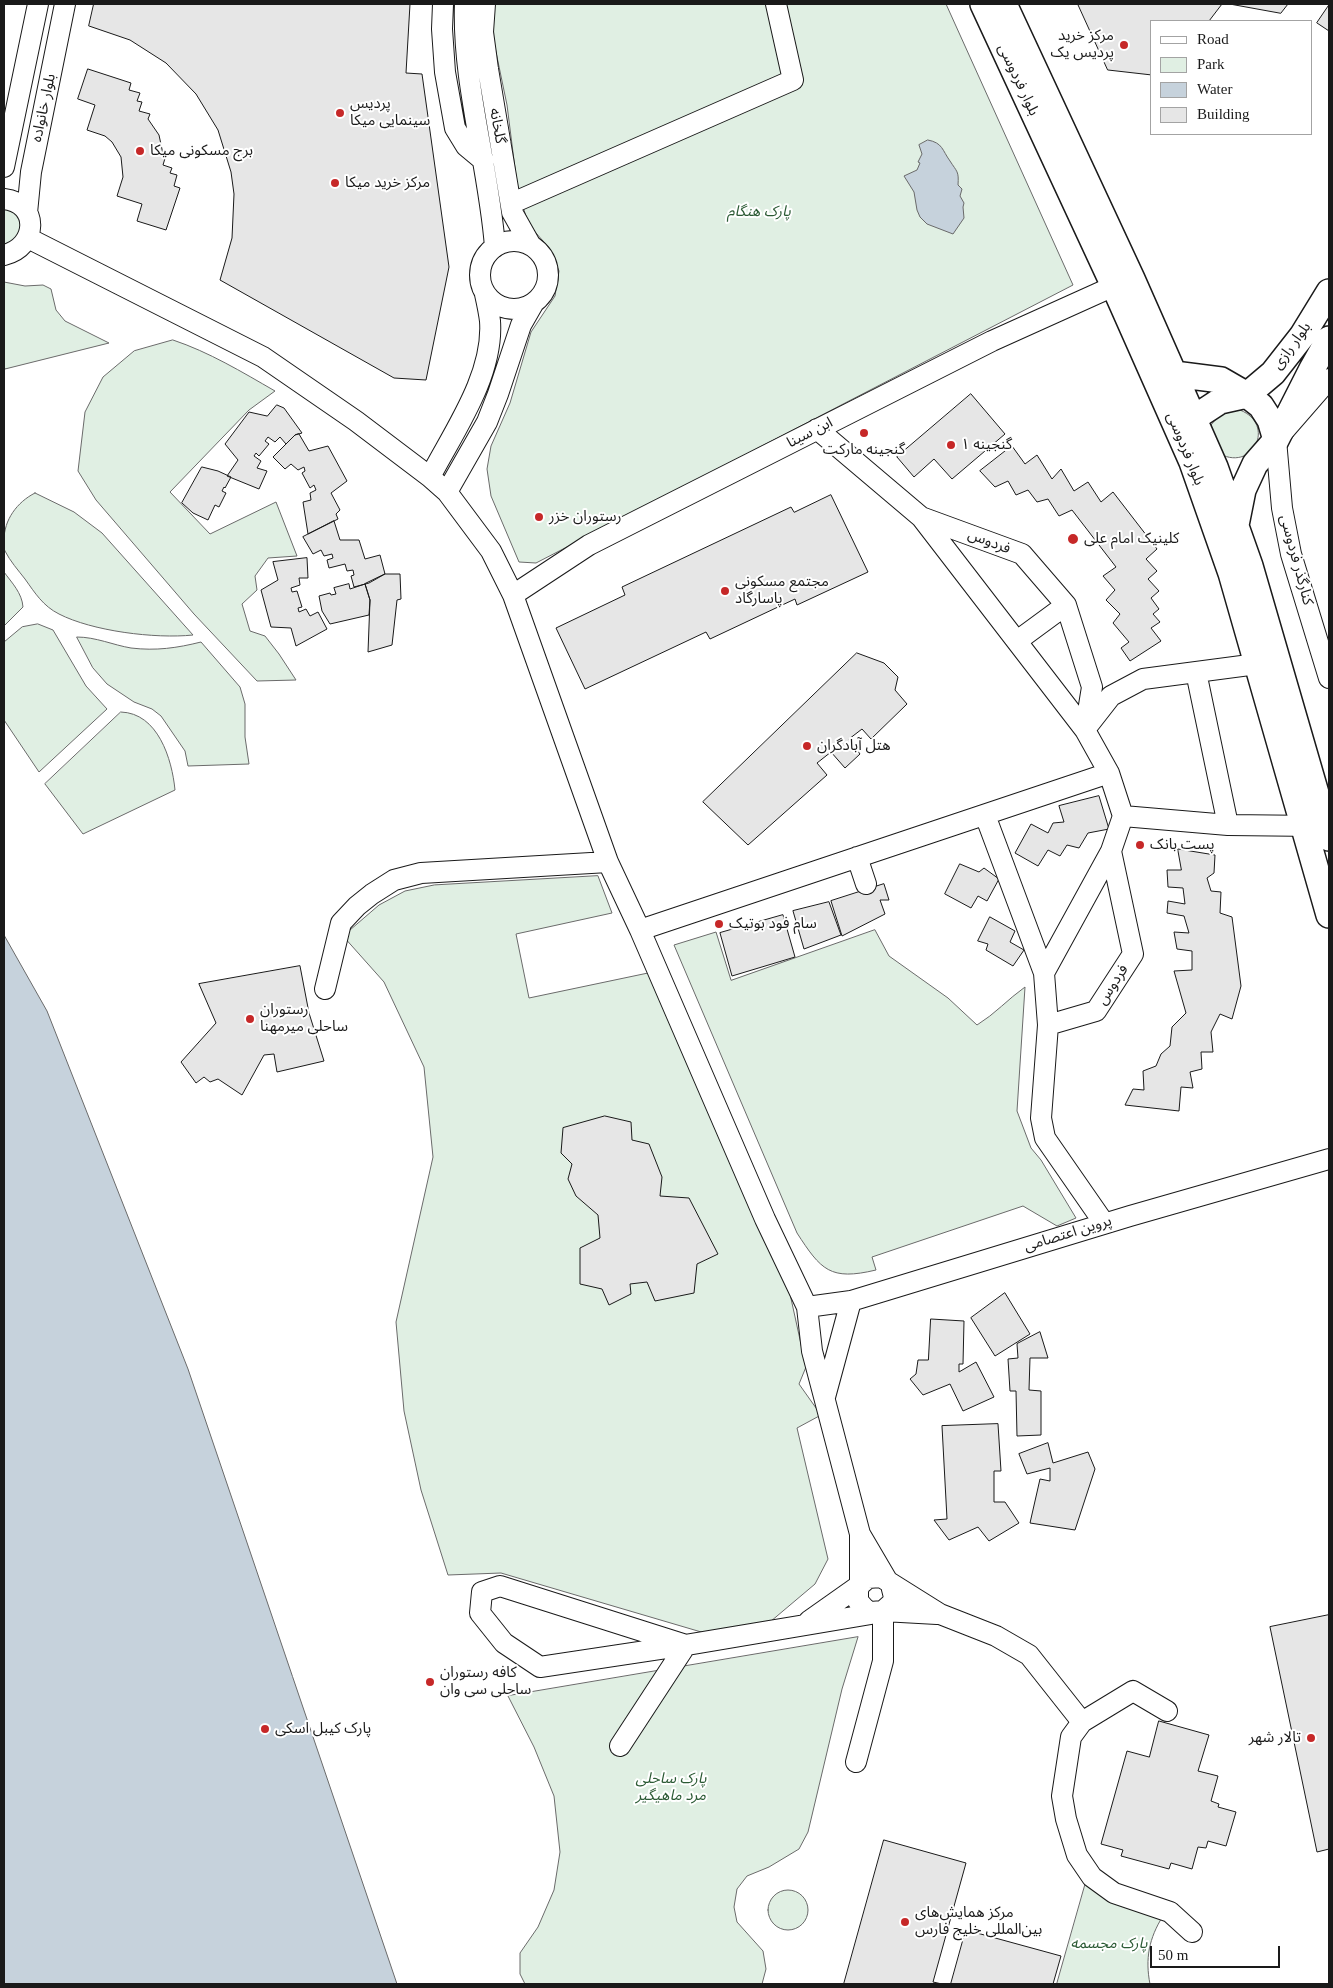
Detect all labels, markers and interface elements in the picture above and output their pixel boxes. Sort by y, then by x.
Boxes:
legend [1150,20,1313,135]
place label: مرکز خرید پردیس یک [1050,27,1114,62]
text: Road [1197,31,1229,47]
marker: مرکز خرید پردیس یک [1118,39,1130,51]
street label: بلوار فردوسی [994,41,1042,119]
text: Park [1197,56,1225,72]
street label: بلوار خانواده [28,72,60,144]
text: Water [1197,81,1232,97]
place label: پردیس سینمایی میکا [350,95,430,130]
text: Building [1197,106,1250,122]
marker: پردیس سینمایی میکا [334,107,346,119]
street label: گلخانه [485,107,509,145]
place label: برج مسکونی میکا [150,142,253,160]
marker: برج مسکونی میکا [134,145,146,157]
place label: مرکز خرید میکا [345,174,430,192]
marker: مرکز خرید میکا [329,177,341,189]
park label: پارک هنگام [727,203,791,221]
street label: بلوار رازی [1269,319,1315,373]
street label: بلوار فردوسی [1162,410,1208,488]
street label: ابن سینا [784,414,836,452]
marker: گنجینه مارکت [858,427,870,439]
place label: گنجینه ۱ [961,436,1012,454]
marker: گنجینه ۱ [945,439,957,451]
place label: گنجینه مارکت [823,441,905,459]
place label: رستوران خزر [549,508,621,526]
marker: رستوران خزر [533,511,545,523]
street label: کنارگذر فردوسی [1275,513,1317,607]
street label: فردوس [965,526,1013,558]
place label: کلینیک امام علی [1084,530,1179,548]
marker: کلینیک امام علی [1066,532,1080,546]
place label: مجتمع مسکونی پاسارگاد [735,573,829,608]
marker: مجتمع مسکونی پاسارگاد [719,585,731,597]
place label: هتل آبادگران [817,737,891,755]
marker: هتل آبادگران [801,740,813,752]
place label: پست بانک [1150,836,1214,854]
marker: پست بانک [1134,839,1146,851]
place label: سام فود بوتیک [729,915,817,933]
marker: سام فود بوتیک [713,918,725,930]
street label: فردوس [1093,962,1133,1008]
place label: رستوران ساحلی میرمهنا [260,1001,348,1036]
marker: رستوران ساحلی میرمهنا [244,1013,256,1025]
street label: پروین اعتصامی [1022,1212,1114,1256]
place label: کافه رستوران ساحلی سی وان [440,1664,531,1699]
marker: کافه رستوران ساحلی سی وان [424,1676,436,1688]
place label: پارک کیبل اسکی [275,1720,371,1738]
marker: پارک کیبل اسکی [259,1723,271,1735]
place label: تالار شهر [1249,1729,1301,1747]
marker: تالار شهر [1305,1732,1317,1744]
park label: پارک ساحلی مرد ماهیگیر [635,1770,707,1805]
place label: مرکز همایش‌های بین‌المللی خلیج فارس [915,1904,1042,1939]
marker: مرکز همایش‌های بین‌المللی خلیج فارس [899,1916,911,1928]
park label: پارک مجسمه [1071,1935,1147,1953]
scale bar [1153,1936,1283,1968]
text: 50 m [1158,1947,1188,1963]

